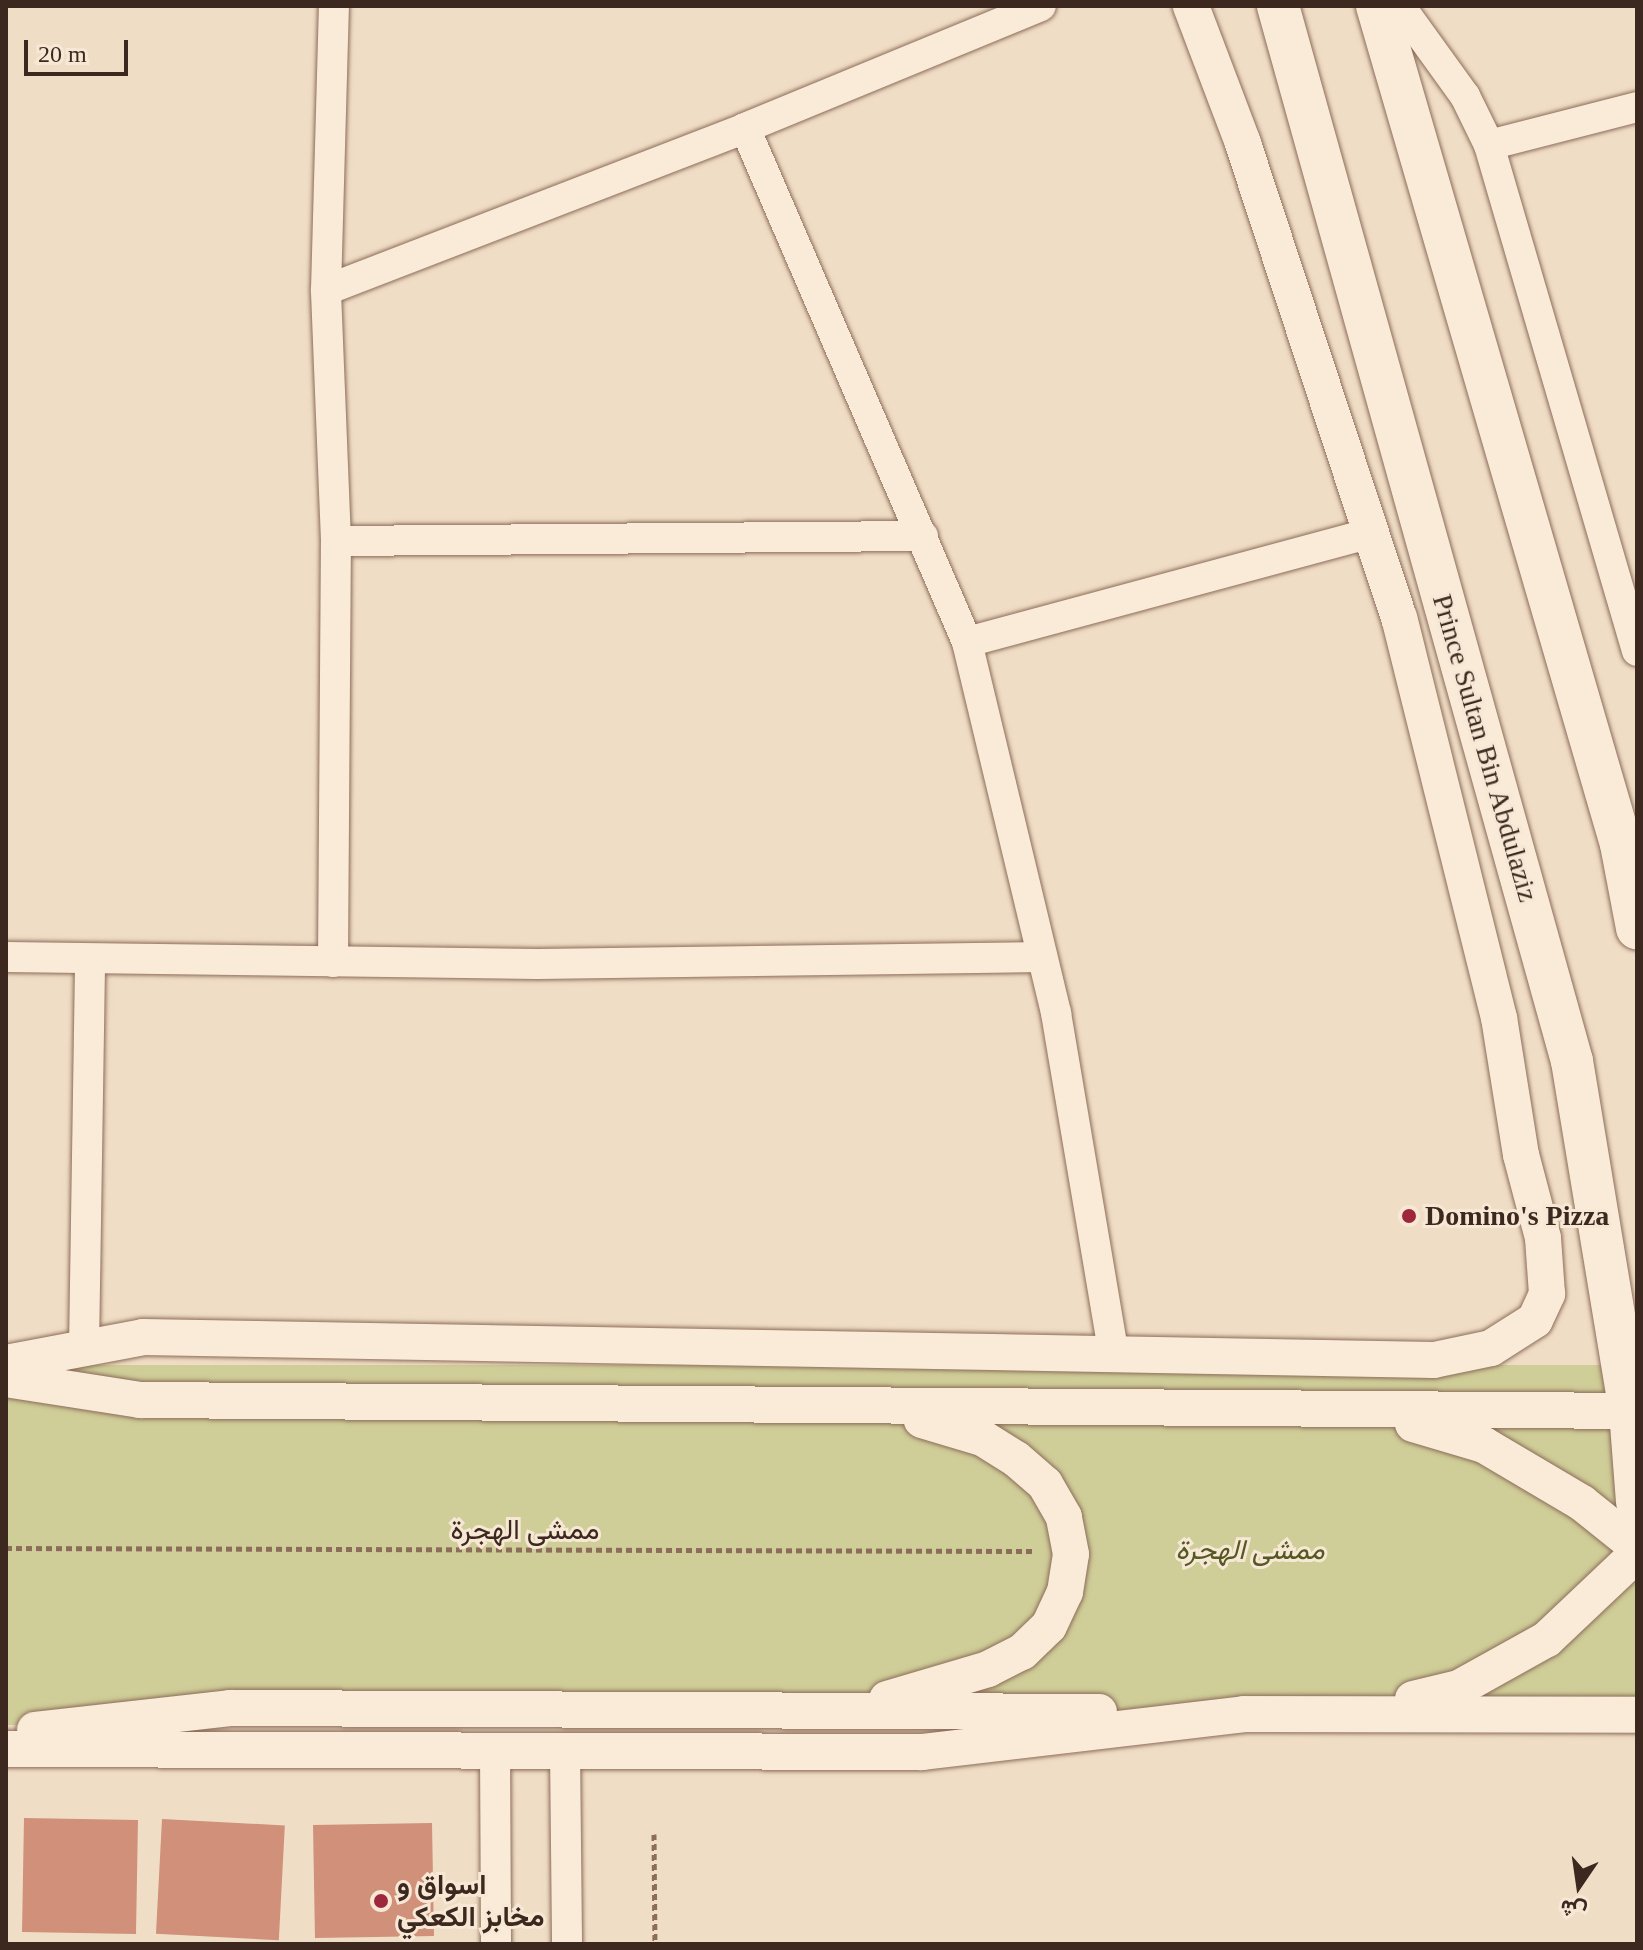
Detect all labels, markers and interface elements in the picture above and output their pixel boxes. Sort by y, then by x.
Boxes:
scale bar [28,24,132,74]
text: 20 m [38,41,87,67]
street label: Prince Sultan Bin Abdulaziz [1425,590,1545,906]
place label: Domino's Pizza [1425,1199,1609,1233]
marker: Domino's Pizza [1400,1207,1418,1225]
street label: ممشى الهجرة [450,1513,600,1547]
park label: ممشى الهجرة [1175,1533,1325,1567]
north arrow [1539,1846,1619,1926]
place label: اسواق و مخابز الكعكي [397,1868,544,1934]
marker: اسواق و مخابز الكعكي [372,1892,390,1910]
text: ش [1558,1895,1589,1925]

